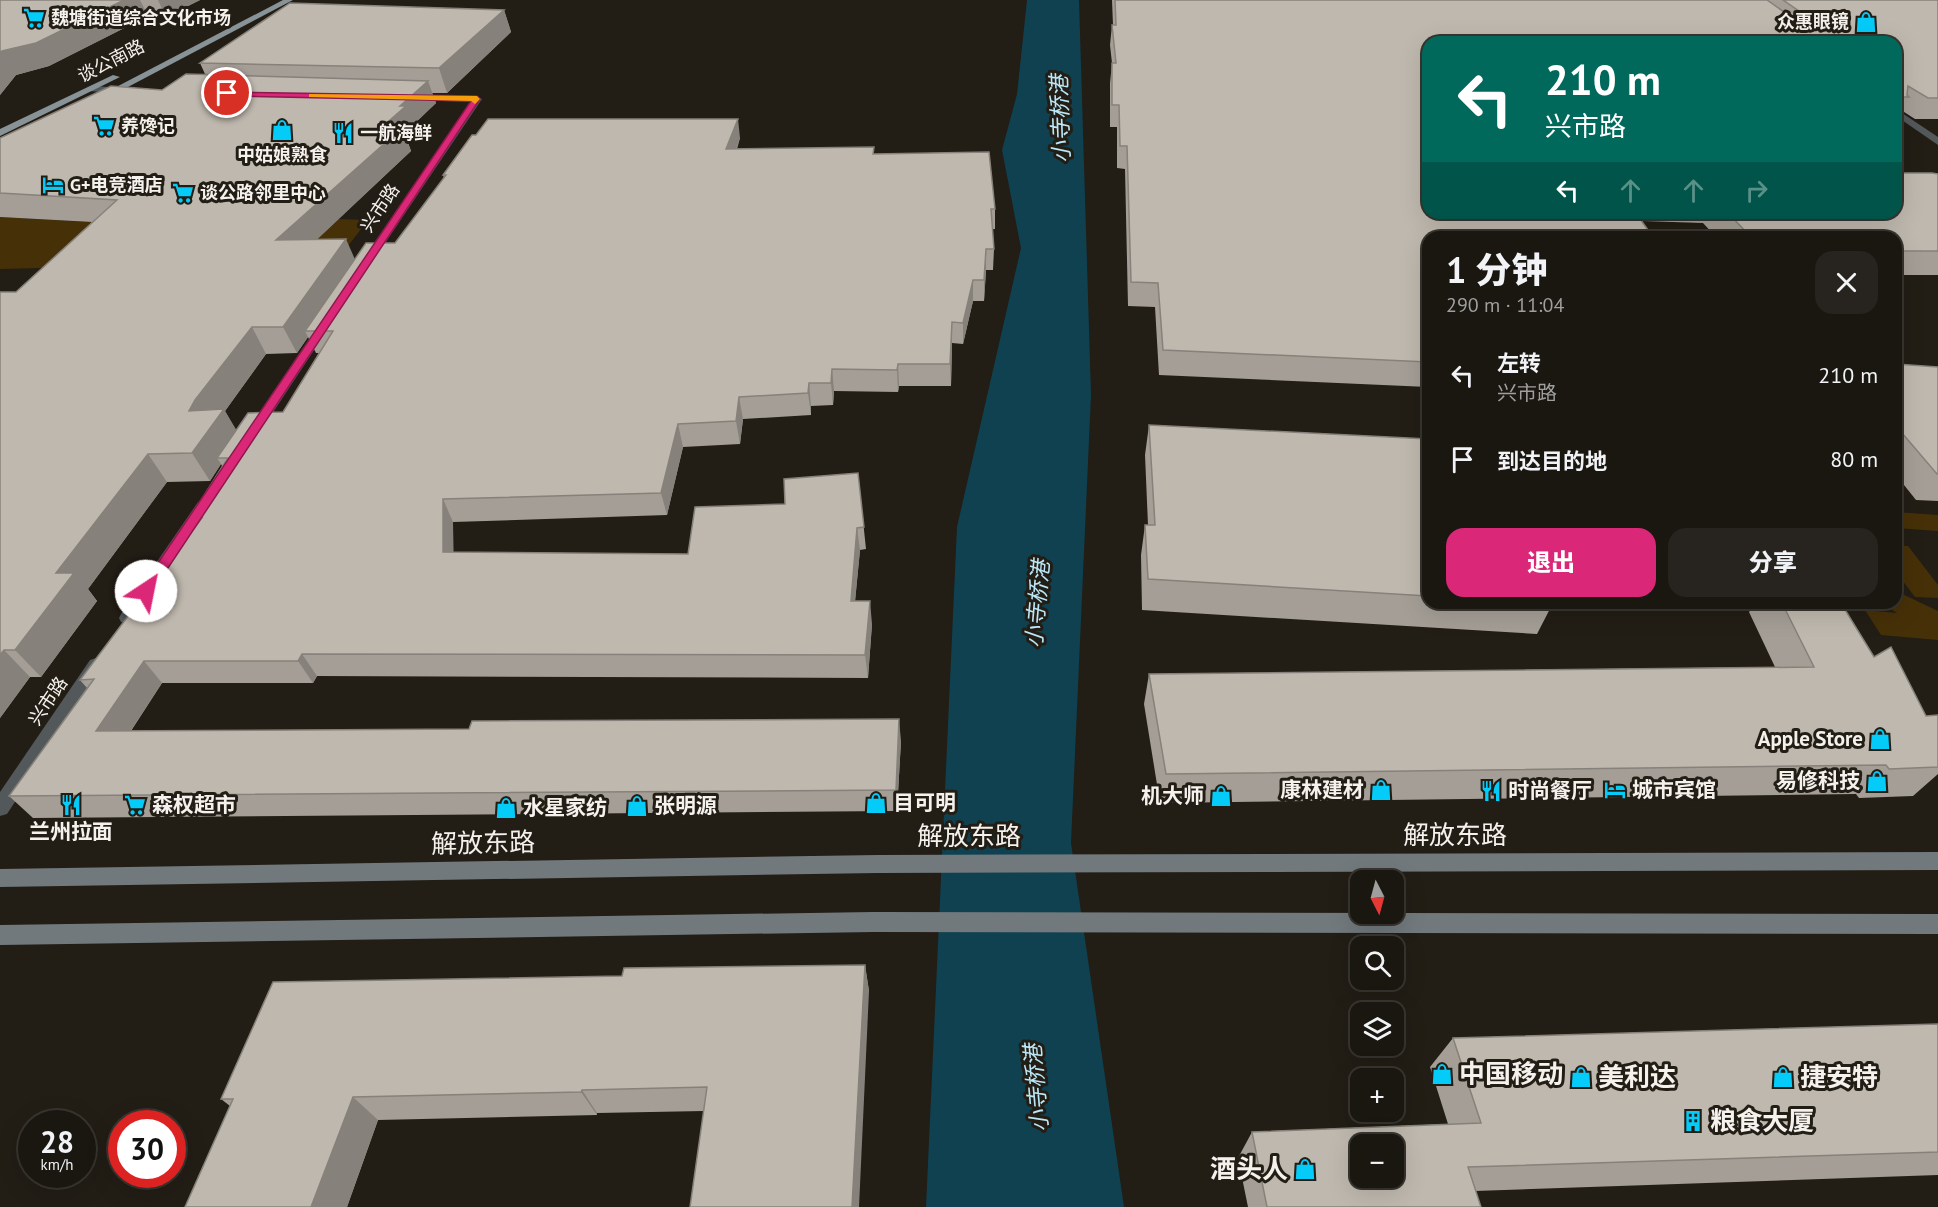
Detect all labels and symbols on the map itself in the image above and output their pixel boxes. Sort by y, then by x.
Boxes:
supermarket icon: 魏塘街道综合文化市场 [22,6,46,30]
place label: 魏塘街道综合文化市场 [51,6,231,29]
place label: 众惠眼镜 [1777,10,1849,33]
shop icon: 众惠眼镜 [1854,10,1878,34]
street label: 谈公南路 [73,34,148,87]
pin [201,67,252,118]
water label: 小寺桥港 [1044,72,1076,163]
supermarket icon: 养馋记 [92,114,116,138]
place label: 养馋记 [121,114,175,137]
shop icon: 中姑娘熟食 [270,118,294,142]
restaurant icon: 一航海鲜 [331,121,355,145]
place label: 一航海鲜 [360,121,432,144]
place label: 中姑娘熟食 [237,143,327,166]
hotel icon: G+电竞酒店 [41,173,65,197]
place label: G+电竞酒店 [70,173,162,196]
street label: 兴市路 [355,179,404,237]
supermarket icon: 谈公路邻里中心 [171,181,195,205]
place label: 谈公路邻里中心 [200,181,326,204]
water label: 小寺桥港 [1019,556,1055,649]
position arrow [114,559,178,623]
street label: 兴市路 [23,672,72,730]
place label: Apple Store [1758,725,1863,752]
shop icon: Apple Store [1868,727,1892,751]
place label: 易修科技 [1776,767,1860,794]
shop icon: 易修科技 [1865,769,1889,793]
place label: 康林建材 [1280,776,1364,803]
place label: 城市宾馆 [1632,776,1716,803]
place label: 时尚餐厅 [1508,777,1592,804]
shop icon: 康林建材 [1369,778,1393,802]
hotel icon: 城市宾馆 [1603,778,1627,802]
restaurant icon: 时尚餐厅 [1479,779,1503,803]
place label: 机大师 [1141,782,1204,809]
shop icon: 机大师 [1209,784,1233,808]
place label: 目可明 [893,789,956,816]
place label: 森权超市 [152,791,236,818]
shop icon: 目可明 [864,791,888,815]
place label: 张明源 [654,792,717,819]
restaurant icon: 兰州拉面 [59,793,83,817]
supermarket icon: 森权超市 [123,793,147,817]
place label: 水星家纺 [523,794,607,821]
shop icon: 张明源 [625,794,649,818]
shop icon: 水星家纺 [494,796,518,820]
place label: 兰州拉面 [29,818,113,845]
street label: 解放东路 [1403,818,1507,851]
street label: 解放东路 [917,819,1021,852]
street label: 解放东路 [431,825,535,860]
north arrow [1350,870,1404,924]
water label: 小寺桥港 [1018,1040,1054,1133]
place label: 中国移动 [1459,1057,1563,1090]
place label: 美利达 [1598,1060,1676,1093]
place label: 捷安特 [1800,1060,1878,1093]
shop icon: 中国移动 [1430,1062,1454,1086]
shop icon: 美利达 [1569,1065,1593,1089]
shop icon: 捷安特 [1771,1065,1795,1089]
place label: 粮食大厦 [1710,1104,1814,1137]
building icon: 粮食大厦 [1681,1109,1705,1133]
speed limit sign: 30 [108,1110,186,1188]
place label: 酒头人 [1210,1152,1288,1185]
shop icon: 酒头人 [1293,1157,1317,1181]

